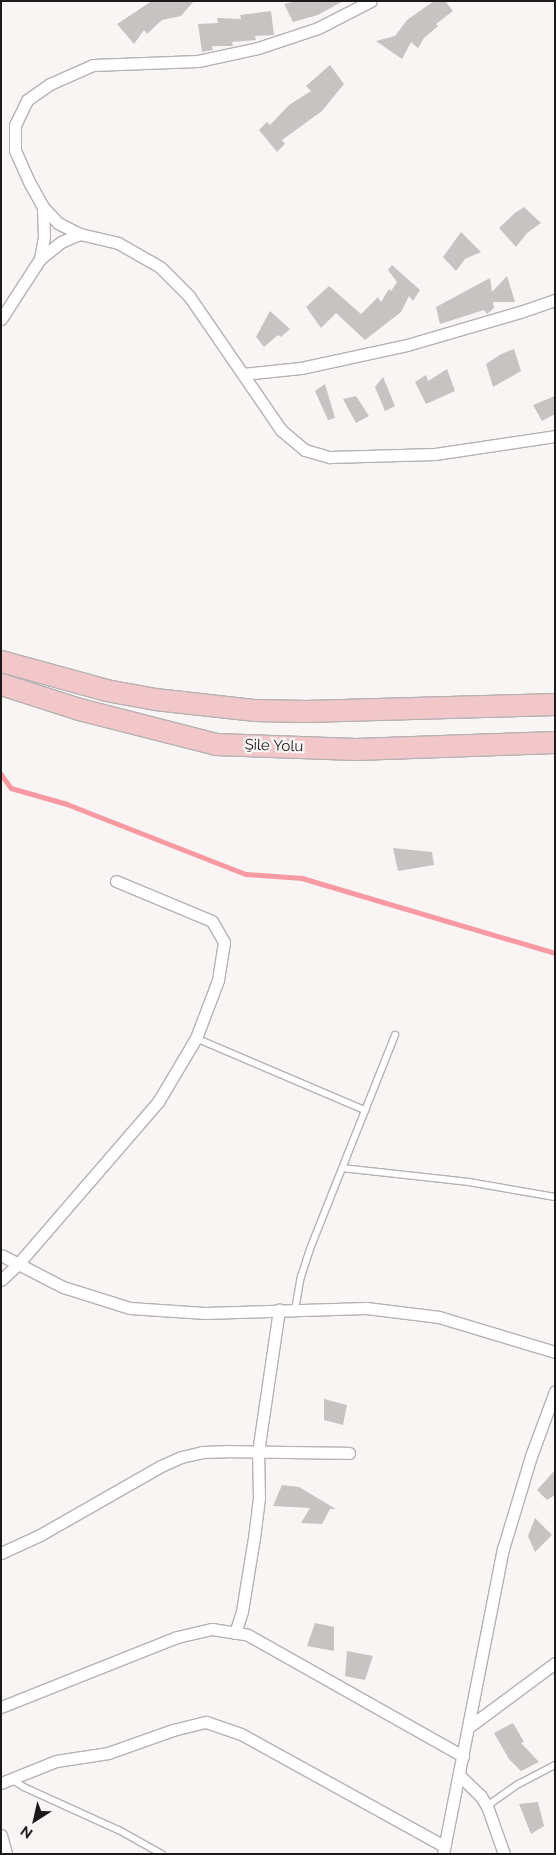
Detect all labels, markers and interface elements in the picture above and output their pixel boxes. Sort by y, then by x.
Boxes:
street label: Şile Yolu [244,736,304,756]
north arrow [10,1795,60,1845]
text: N [17,1823,35,1842]

